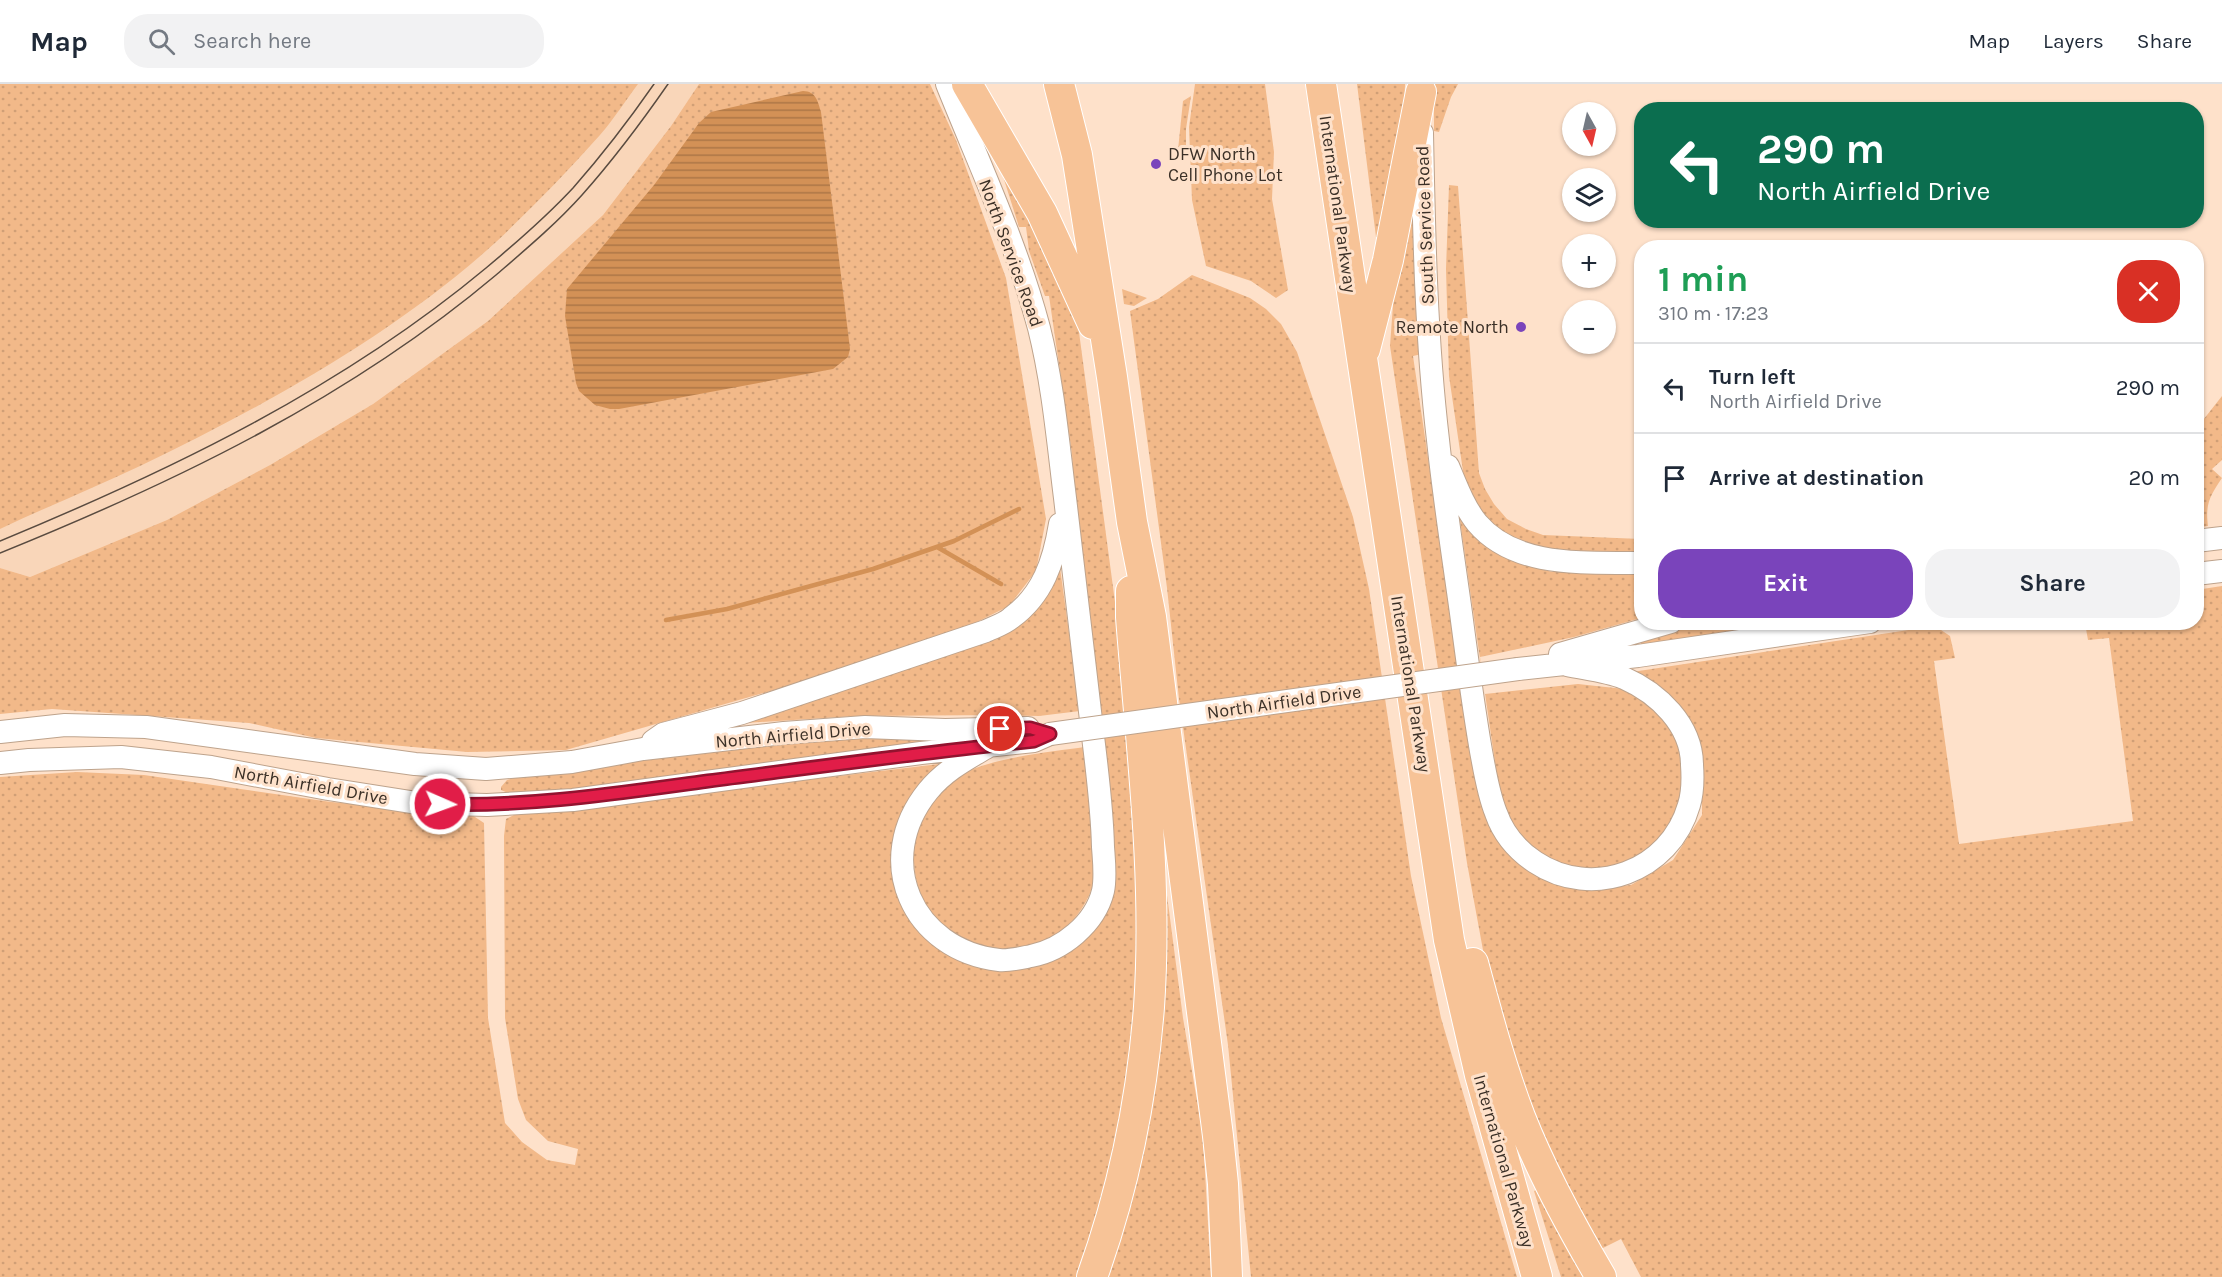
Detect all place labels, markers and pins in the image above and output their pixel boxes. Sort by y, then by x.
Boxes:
place label: DFW North Cell Phone Lot [1168,143,1283,186]
marker: DFW North Cell Phone Lot [1149,157,1163,171]
place label: Remote North [1395,316,1509,338]
marker: Remote North [1514,320,1528,334]
pin [974,703,1025,754]

